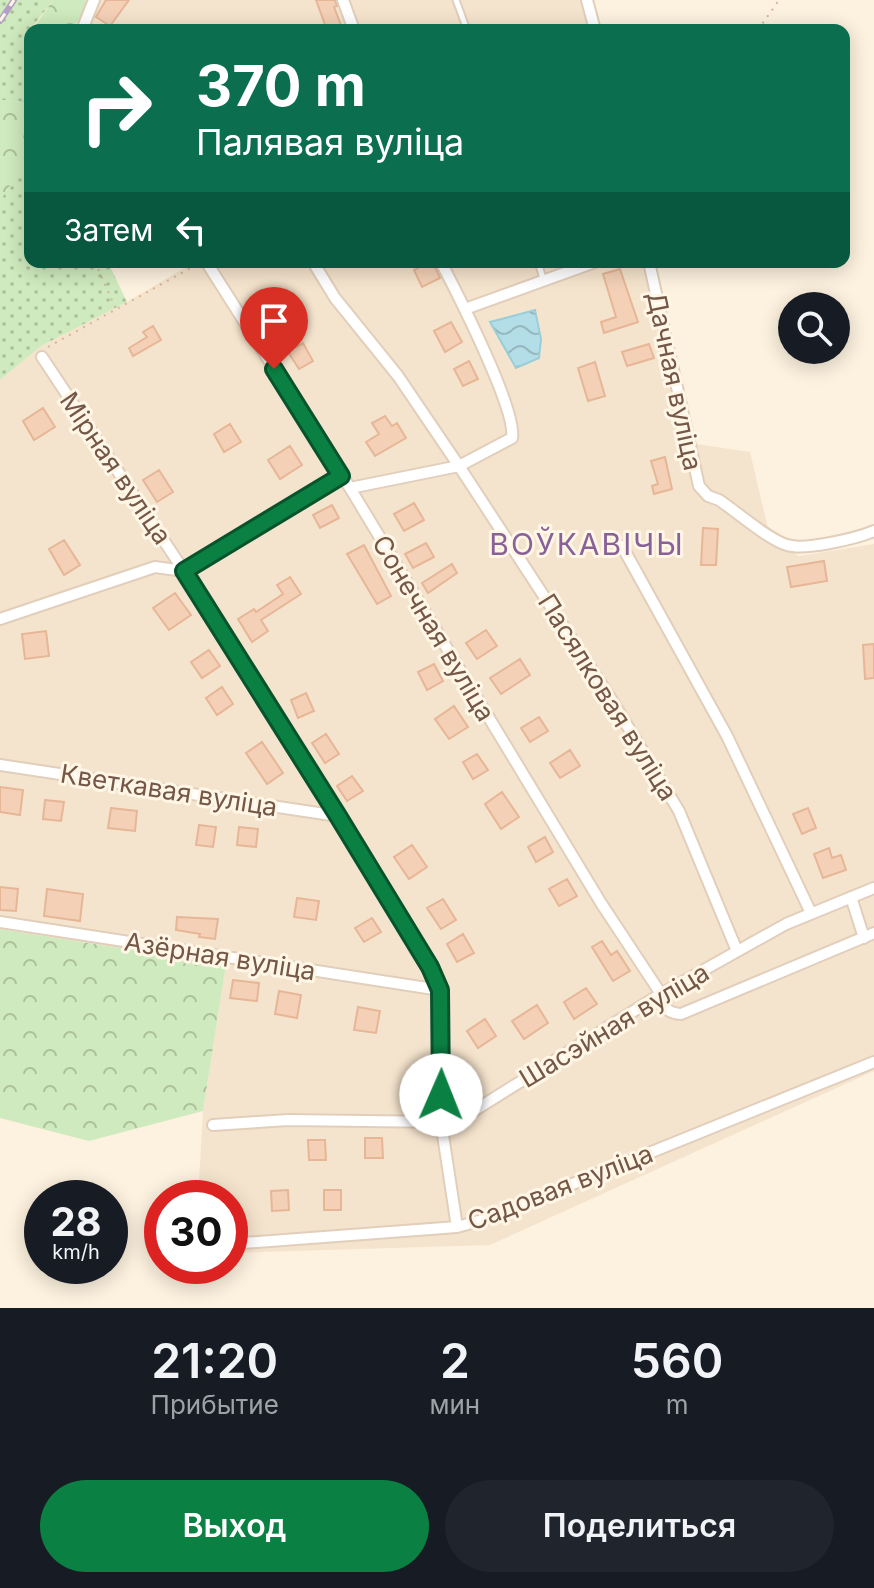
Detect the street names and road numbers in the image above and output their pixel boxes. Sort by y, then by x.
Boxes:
street label: Дачная вуліца [641,289,709,473]
street label: Мірная вуліца [54,386,178,550]
street label: Сонечная вуліца [366,529,502,727]
street label: Пасялковая вуліца [532,588,684,806]
street label: Кветкавая вуліца [58,758,280,822]
street label: Азёрная вуліца [122,926,318,986]
street label: Шасэйная вуліца [514,956,714,1094]
street label: Садовая вуліца [463,1137,657,1237]

